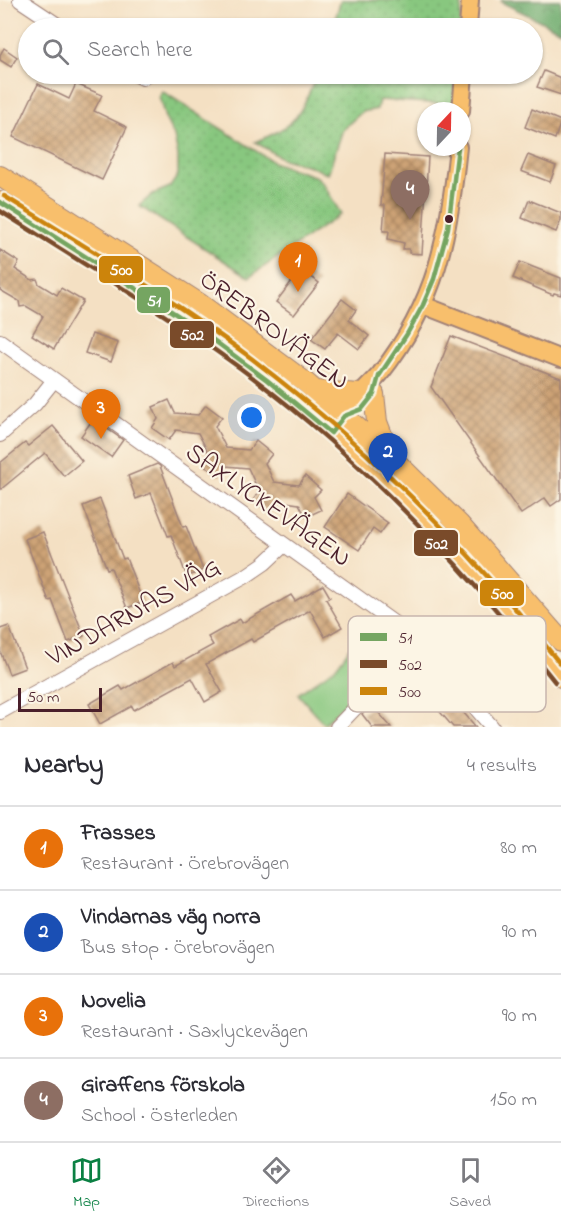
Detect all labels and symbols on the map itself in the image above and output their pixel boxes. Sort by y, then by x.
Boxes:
north arrow [417,102,471,156]
pin: 4 [390,170,430,220]
unlabelled marker [443,213,455,225]
pin: 1 [278,242,318,292]
line badge: 500 [98,255,144,284]
text: 500 [110,259,133,283]
street label: ÖREBROVÄGEN [190,261,357,401]
line badge: 51 [136,286,171,314]
text: 51 [147,290,162,314]
line badge: 502 [169,320,215,349]
text: 502 [180,324,204,348]
pin: 3 [82,390,120,439]
your location [237,403,266,432]
street label: SAXLYCKEVÄGEN [176,434,359,578]
pin: 2 [368,434,408,483]
line badge: 502 [413,529,459,557]
text: 502 [424,533,448,557]
street label: VINDARNAS VÄG [39,549,228,678]
line badge: 500 [479,579,525,607]
text: 500 [491,583,514,607]
legend [348,616,546,712]
text: 51 [398,627,412,651]
text: 502 [398,654,422,678]
text: 500 [398,681,421,705]
scale bar [18,685,102,712]

